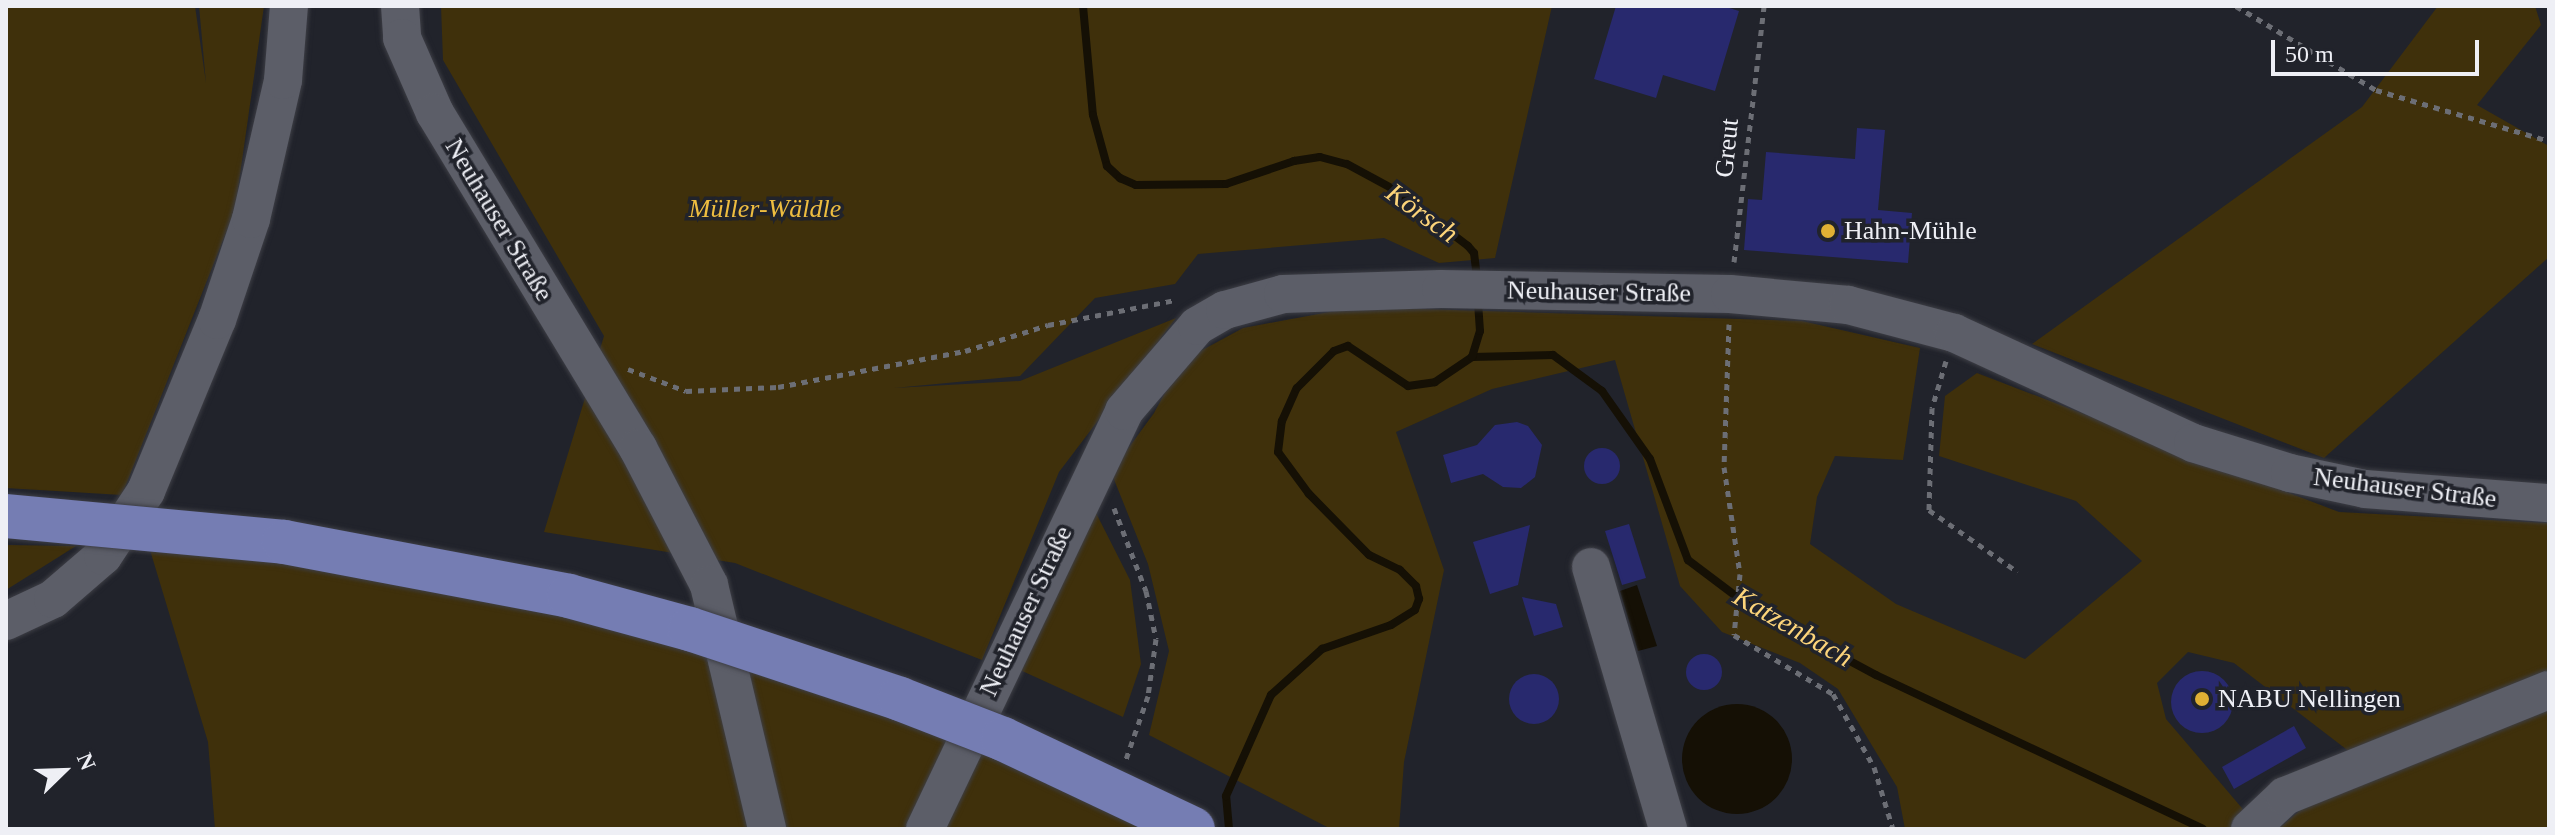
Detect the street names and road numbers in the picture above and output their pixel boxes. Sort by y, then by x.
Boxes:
street label: Greut [1708,117,1746,179]
street label: Neuhauser Straße [438,133,560,307]
street label: Neuhauser Straße [1507,275,1691,309]
street label: Neuhauser Straße [2312,461,2498,515]
street label: Neuhauser Straße [973,521,1079,701]

